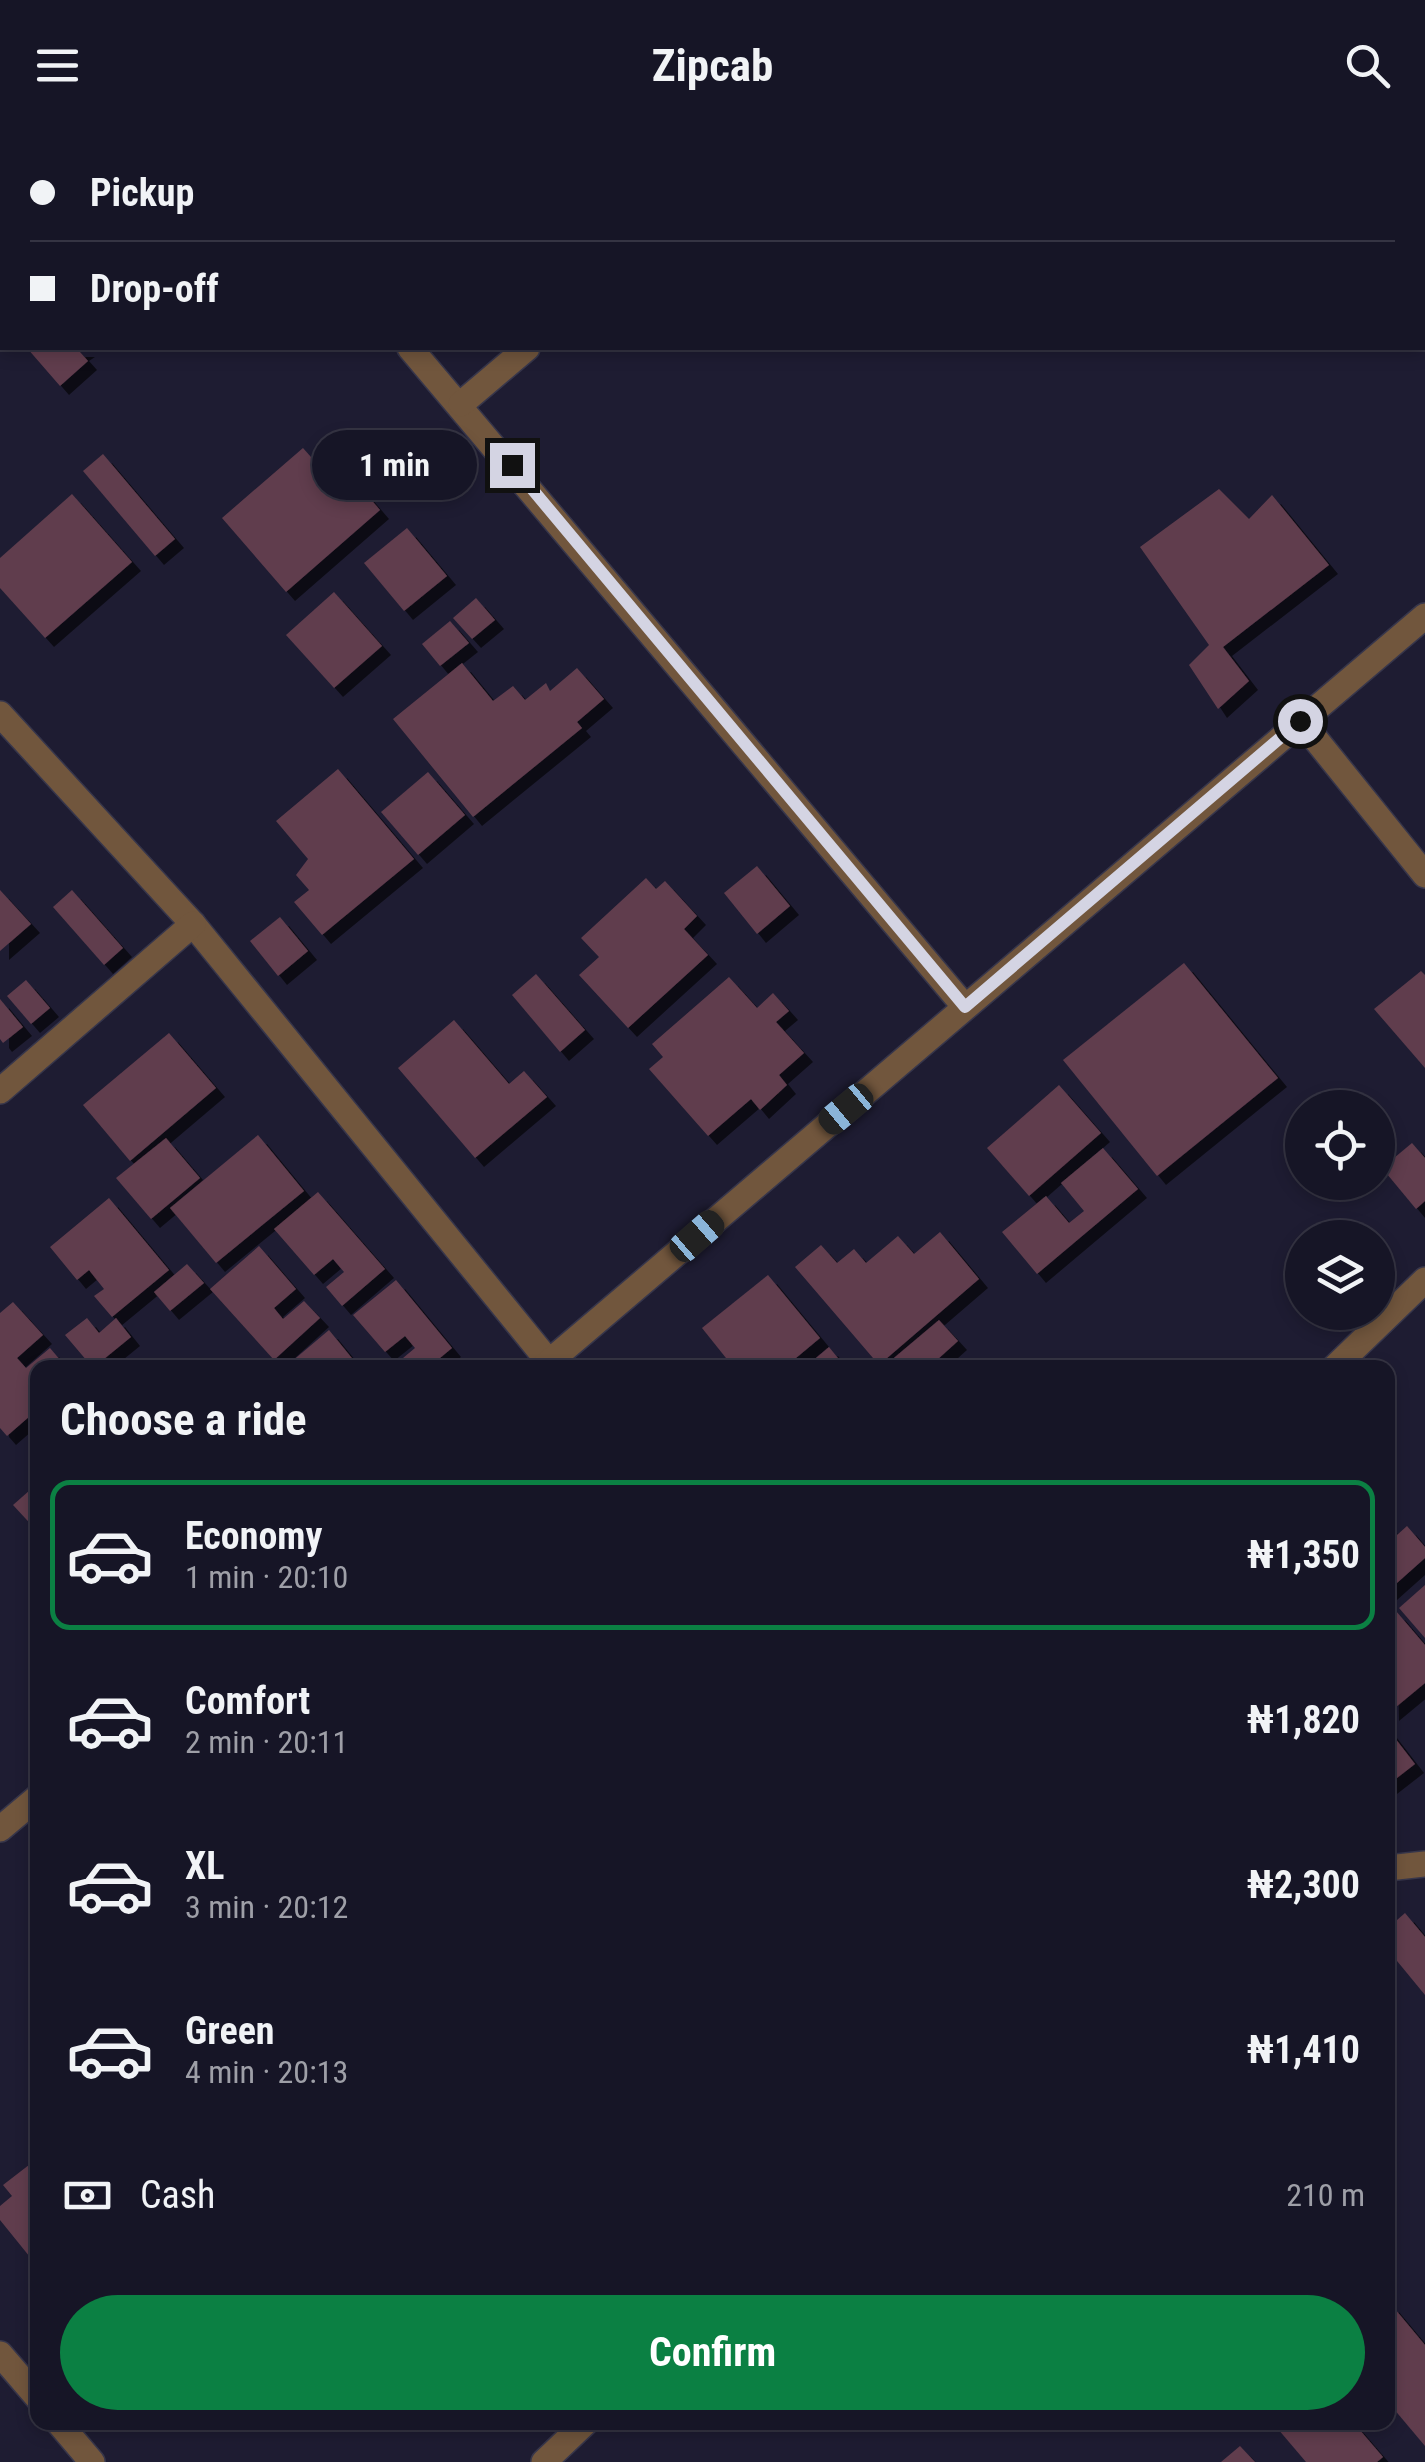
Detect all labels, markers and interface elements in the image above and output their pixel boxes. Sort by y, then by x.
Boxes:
icon: menu [30,38,85,93]
icon: search [1340,38,1395,93]
text: Zipcab [652,39,773,92]
text: Pickup [90,171,194,215]
text: Drop-off [90,267,219,311]
callout: 1 min [312,430,477,500]
route end [490,443,535,488]
text: 1 min [359,446,430,484]
route start [1278,699,1323,744]
car [813,1078,879,1140]
map controls [1285,1090,1395,1330]
button: locate [1285,1090,1395,1200]
car [665,1205,729,1267]
button: layers [1285,1220,1395,1330]
text: Choose a ride [60,1393,307,1446]
icon: car [65,1510,155,1600]
text: Economy [185,1514,322,1558]
text: ₦1,350 [1247,1533,1360,1577]
text: 1 min · 20:10 [185,1558,348,1596]
icon: car [65,1675,155,1765]
text: Comfort [185,1679,310,1723]
text: ₦1,820 [1247,1698,1360,1742]
text: 2 min · 20:11 [185,1723,348,1761]
icon: car [65,1840,155,1930]
text: XL [185,1844,224,1888]
text: ₦2,300 [1247,1863,1360,1907]
text: 3 min · 20:12 [185,1888,348,1926]
icon: car [65,2005,155,2095]
text: Green [185,2009,275,2053]
text: ₦1,410 [1247,2028,1360,2072]
text: 4 min · 20:13 [185,2053,348,2091]
icon: cash [60,2168,115,2223]
text: Cash [140,2173,215,2217]
text: 210 m [1286,2176,1365,2214]
button: Confirm [60,2295,1365,2410]

